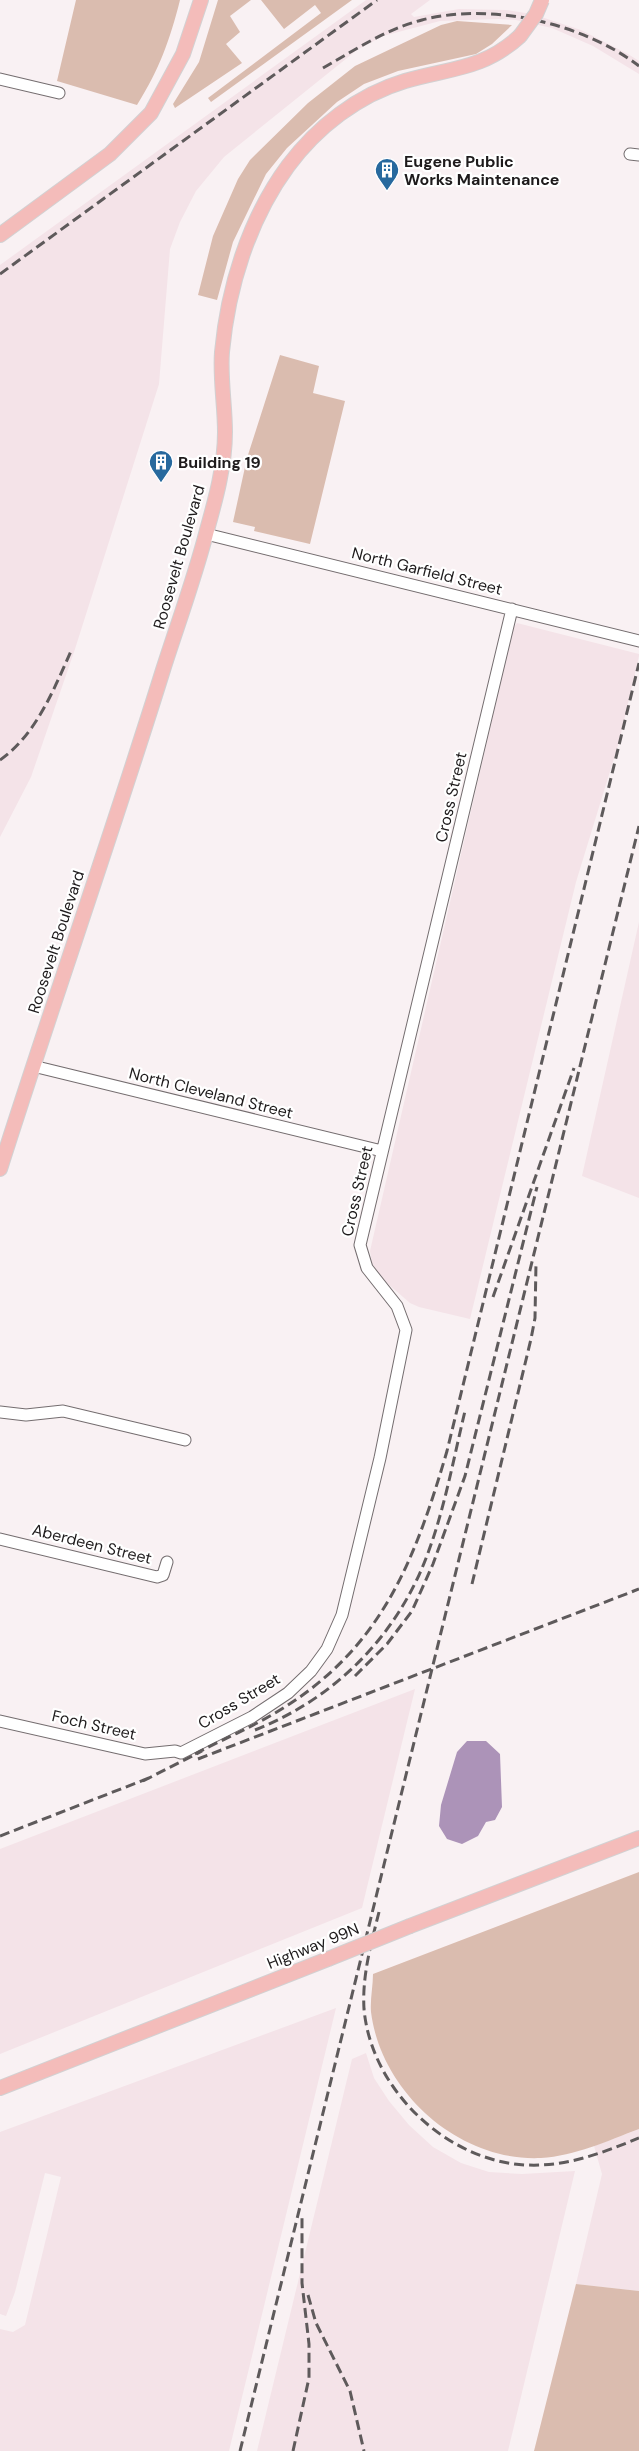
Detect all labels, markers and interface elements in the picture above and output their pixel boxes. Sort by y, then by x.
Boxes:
place label: Eugene Public Works Maintenance [404,151,560,190]
building icon: Eugene Public Works Maintenance [374,157,400,191]
building icon: Building 19 [148,449,174,483]
place label: Building 19 [178,452,261,473]
street label: Roosevelt Boulevard [148,482,210,632]
street label: North Garfield Street [350,542,504,600]
street label: Cross Street [430,750,472,844]
street label: Roosevelt Boulevard [23,868,89,1016]
street label: North Cleveland Street [127,1062,295,1124]
street label: Cross Street [336,1144,378,1238]
street label: Aberdeen Street [30,1519,154,1569]
street label: Cross Street [194,1668,284,1734]
street label: Foch Street [50,1705,138,1745]
street label: Highway 99N [264,1918,362,1974]

